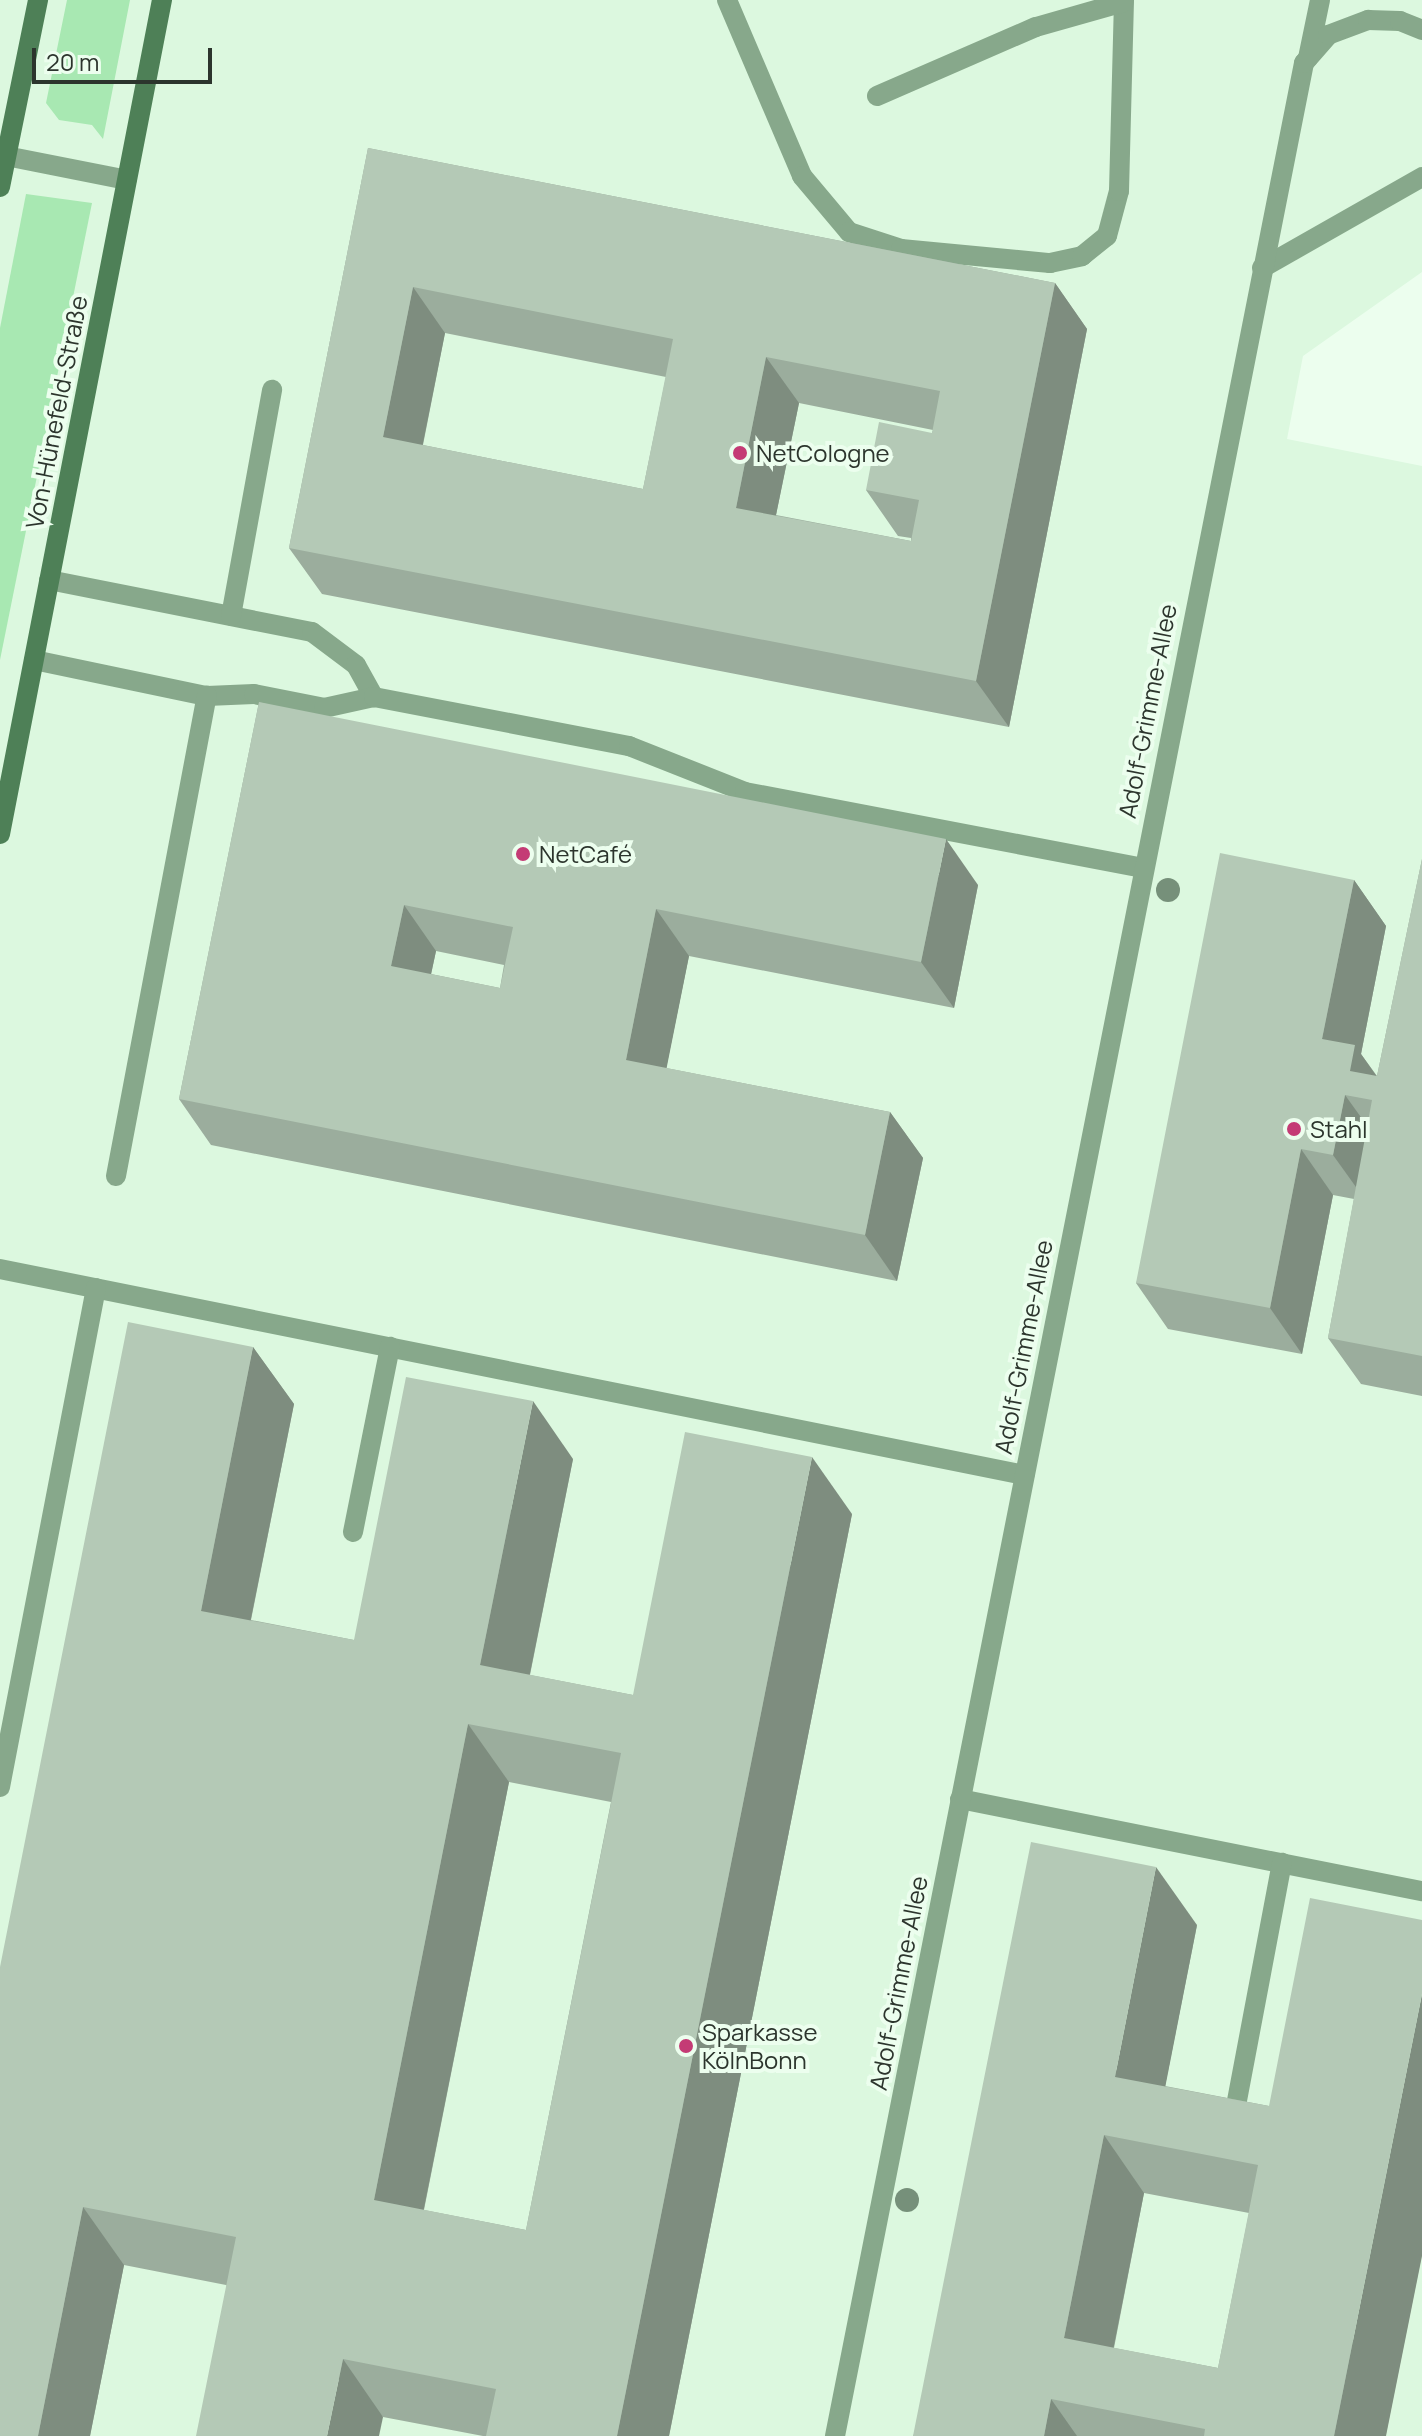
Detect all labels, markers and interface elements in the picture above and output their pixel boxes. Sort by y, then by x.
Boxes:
scale bar [36,32,216,82]
text: 20 m [46,45,99,78]
street label: Von-Hünefeld-Straße [19,293,93,531]
place label: NetCologne [756,439,890,467]
marker: NetCologne [731,444,749,462]
street label: Adolf-Grimme-Allee [1112,601,1182,821]
place label: NetCafé [539,840,632,868]
marker: NetCafé [514,845,532,863]
place label: Stahl [1310,1115,1368,1143]
marker: Stahl [1285,1120,1303,1138]
street label: Adolf-Grimme-Allee [988,1237,1058,1457]
street label: Adolf-Grimme-Allee [863,1873,933,2093]
place label: Sparkasse KölnBonn [702,2018,817,2074]
marker: Sparkasse KölnBonn [677,2037,695,2055]

